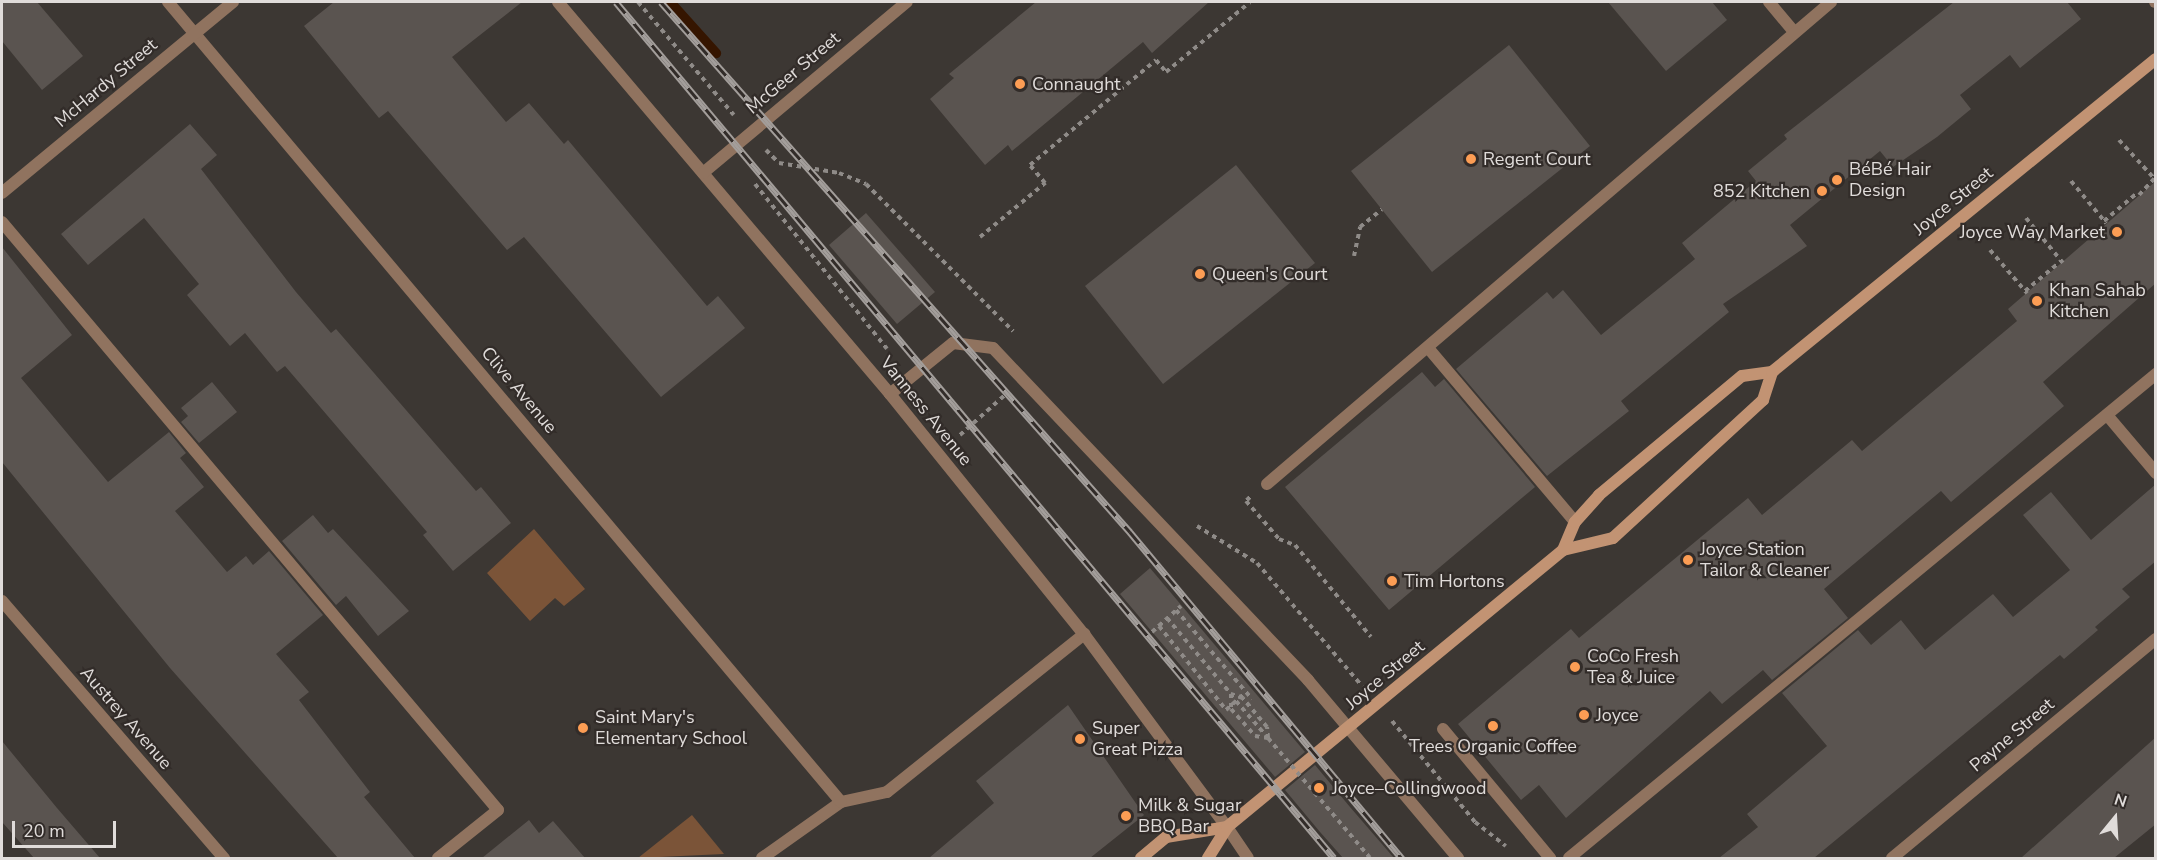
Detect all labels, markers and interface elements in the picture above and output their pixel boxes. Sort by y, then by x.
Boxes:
street label: McGeer Street [742,27,844,119]
street label: McHardy Street [51,34,161,132]
place label: Connaught [1032,73,1121,95]
marker: Connaught [1013,77,1027,91]
place label: Regent Court [1483,148,1590,170]
marker: Regent Court [1464,152,1478,166]
place label: BéBé Hair Design [1849,159,1931,201]
street label: Joyce Street [1909,162,1997,240]
marker: BéBé Hair Design [1830,173,1844,187]
place label: 852 Kitchen [1713,180,1810,202]
marker: 852 Kitchen [1815,184,1829,198]
place label: Joyce Way Market [1960,221,2105,243]
marker: Joyce Way Market [2110,225,2124,239]
place label: Queen's Court [1212,263,1327,285]
marker: Queen's Court [1193,267,1207,281]
place label: Khan Sahab Kitchen [2049,280,2146,322]
marker: Khan Sahab Kitchen [2030,294,2044,308]
street label: Clive Avenue [477,342,561,438]
street label: Vanness Avenue [875,352,977,470]
place label: Joyce Station Tailor & Cleaner [1700,539,1829,582]
marker: Joyce Station Tailor & Cleaner [1681,553,1695,567]
place label: Tim Hortons [1404,570,1505,592]
marker: Tim Hortons [1385,574,1399,588]
street label: Joyce Street [1341,636,1429,714]
place label: CoCo Fresh Tea & Juice [1587,646,1679,688]
marker: CoCo Fresh Tea & Juice [1568,660,1582,674]
street label: Austrey Avenue [76,662,176,774]
street label: Payne Street [1966,694,2058,776]
place label: Joyce [1596,704,1639,726]
place label: Saint Mary's Elementary School [595,707,747,750]
marker: Joyce [1577,708,1591,722]
place label: Super Great Pizza [1092,718,1183,760]
marker: Trees Organic Coffee [1486,719,1500,733]
marker: Saint Mary's Elementary School [576,721,590,735]
marker: Super Great Pizza [1073,732,1087,746]
place label: Trees Organic Coffee [1409,735,1577,757]
place label: Joyce–Collingwood [1332,777,1486,799]
marker: Joyce–Collingwood [1310,779,1328,797]
north arrow [2085,788,2145,848]
text: N [2111,789,2130,813]
place label: Milk & Sugar BBQ Bar [1138,795,1241,838]
scale bar [15,809,118,847]
marker: Milk & Sugar BBQ Bar [1119,809,1133,823]
text: 20 m [23,819,65,843]

